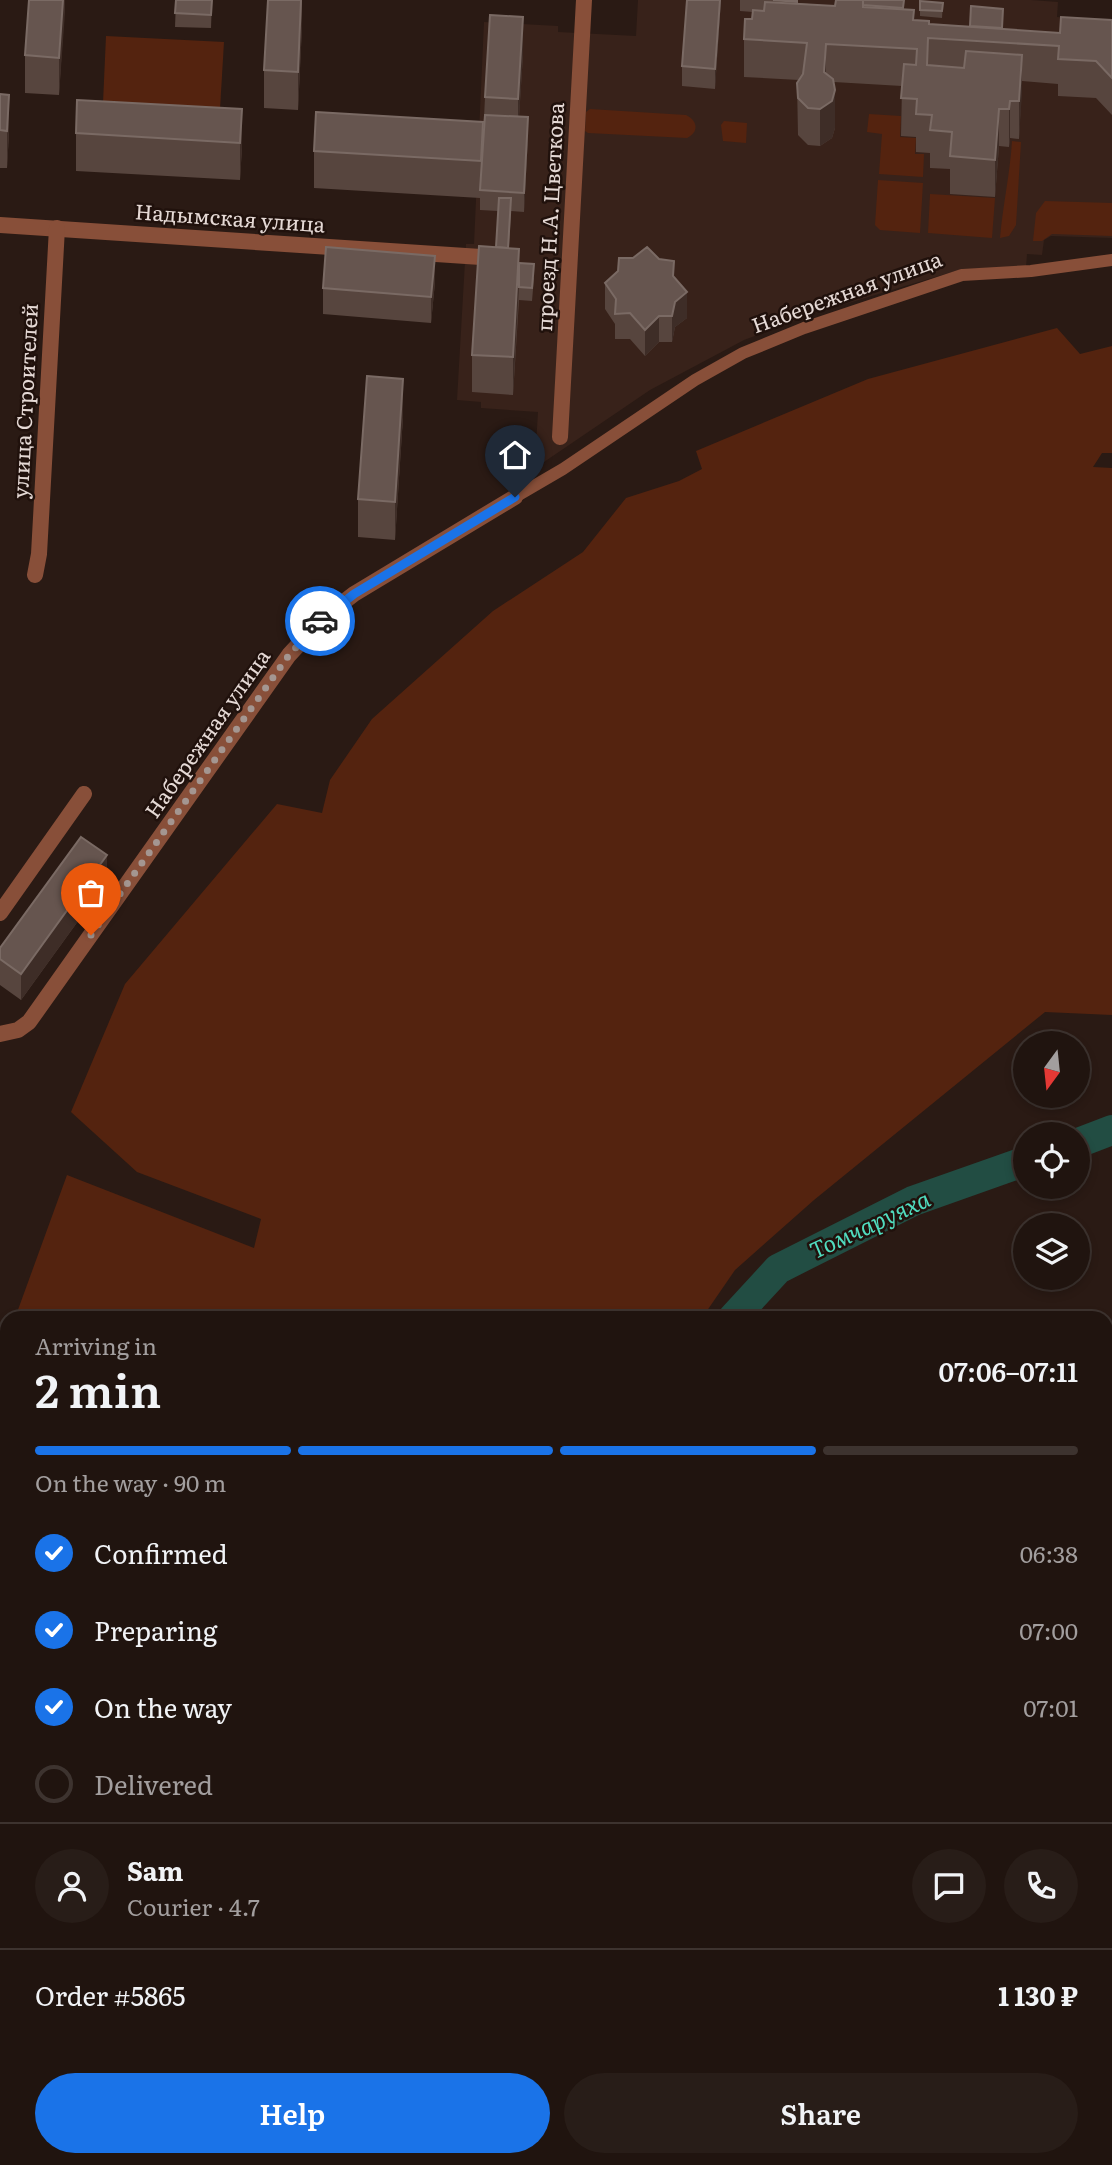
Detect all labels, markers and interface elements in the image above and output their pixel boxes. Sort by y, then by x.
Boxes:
street label: проезд Н.А. Цветкова [527,101,570,332]
street label: Надымская улица [134,194,327,239]
street label: Набережная улица [747,242,946,339]
street label: улица Строителей [3,302,44,499]
pin [485,425,545,497]
icon: home [496,436,534,474]
courier [285,586,355,656]
icon: car [301,602,339,640]
street label: Набережная улица [136,641,277,824]
pin [61,863,121,935]
icon: bag [72,874,110,912]
north arrow [1013,1031,1090,1108]
map controls [1013,1031,1090,1290]
button: locate [1013,1122,1090,1199]
water label: Томчаруяха [803,1180,935,1266]
button: layers [1013,1213,1090,1290]
text: Arriving in [35,1328,157,1362]
text: 07:06–07:11 [939,1351,1078,1390]
text: 2 min [35,1354,161,1422]
text: On the way · 90 m [35,1465,226,1499]
text: Confirmed [94,1533,228,1572]
icon: check [35,1534,73,1572]
text: 06:38 [1020,1536,1078,1570]
text: Preparing [94,1610,217,1649]
icon: check [35,1611,73,1649]
text: 07:00 [1019,1613,1078,1647]
text: On the way [94,1687,232,1726]
icon: check [35,1688,73,1726]
text: 07:01 [1023,1690,1078,1724]
text: Delivered [94,1764,213,1803]
button: person [35,1849,109,1923]
button: chat [912,1849,986,1923]
button: phone [1004,1849,1078,1923]
text: Sam [127,1850,183,1889]
text: Courier · 4.7 [127,1889,260,1923]
text: Order #5865 [35,1975,185,2014]
text: 1 130 ₽ [998,1975,1078,2014]
button: Help [35,2073,550,2153]
button: Share [564,2073,1078,2153]

